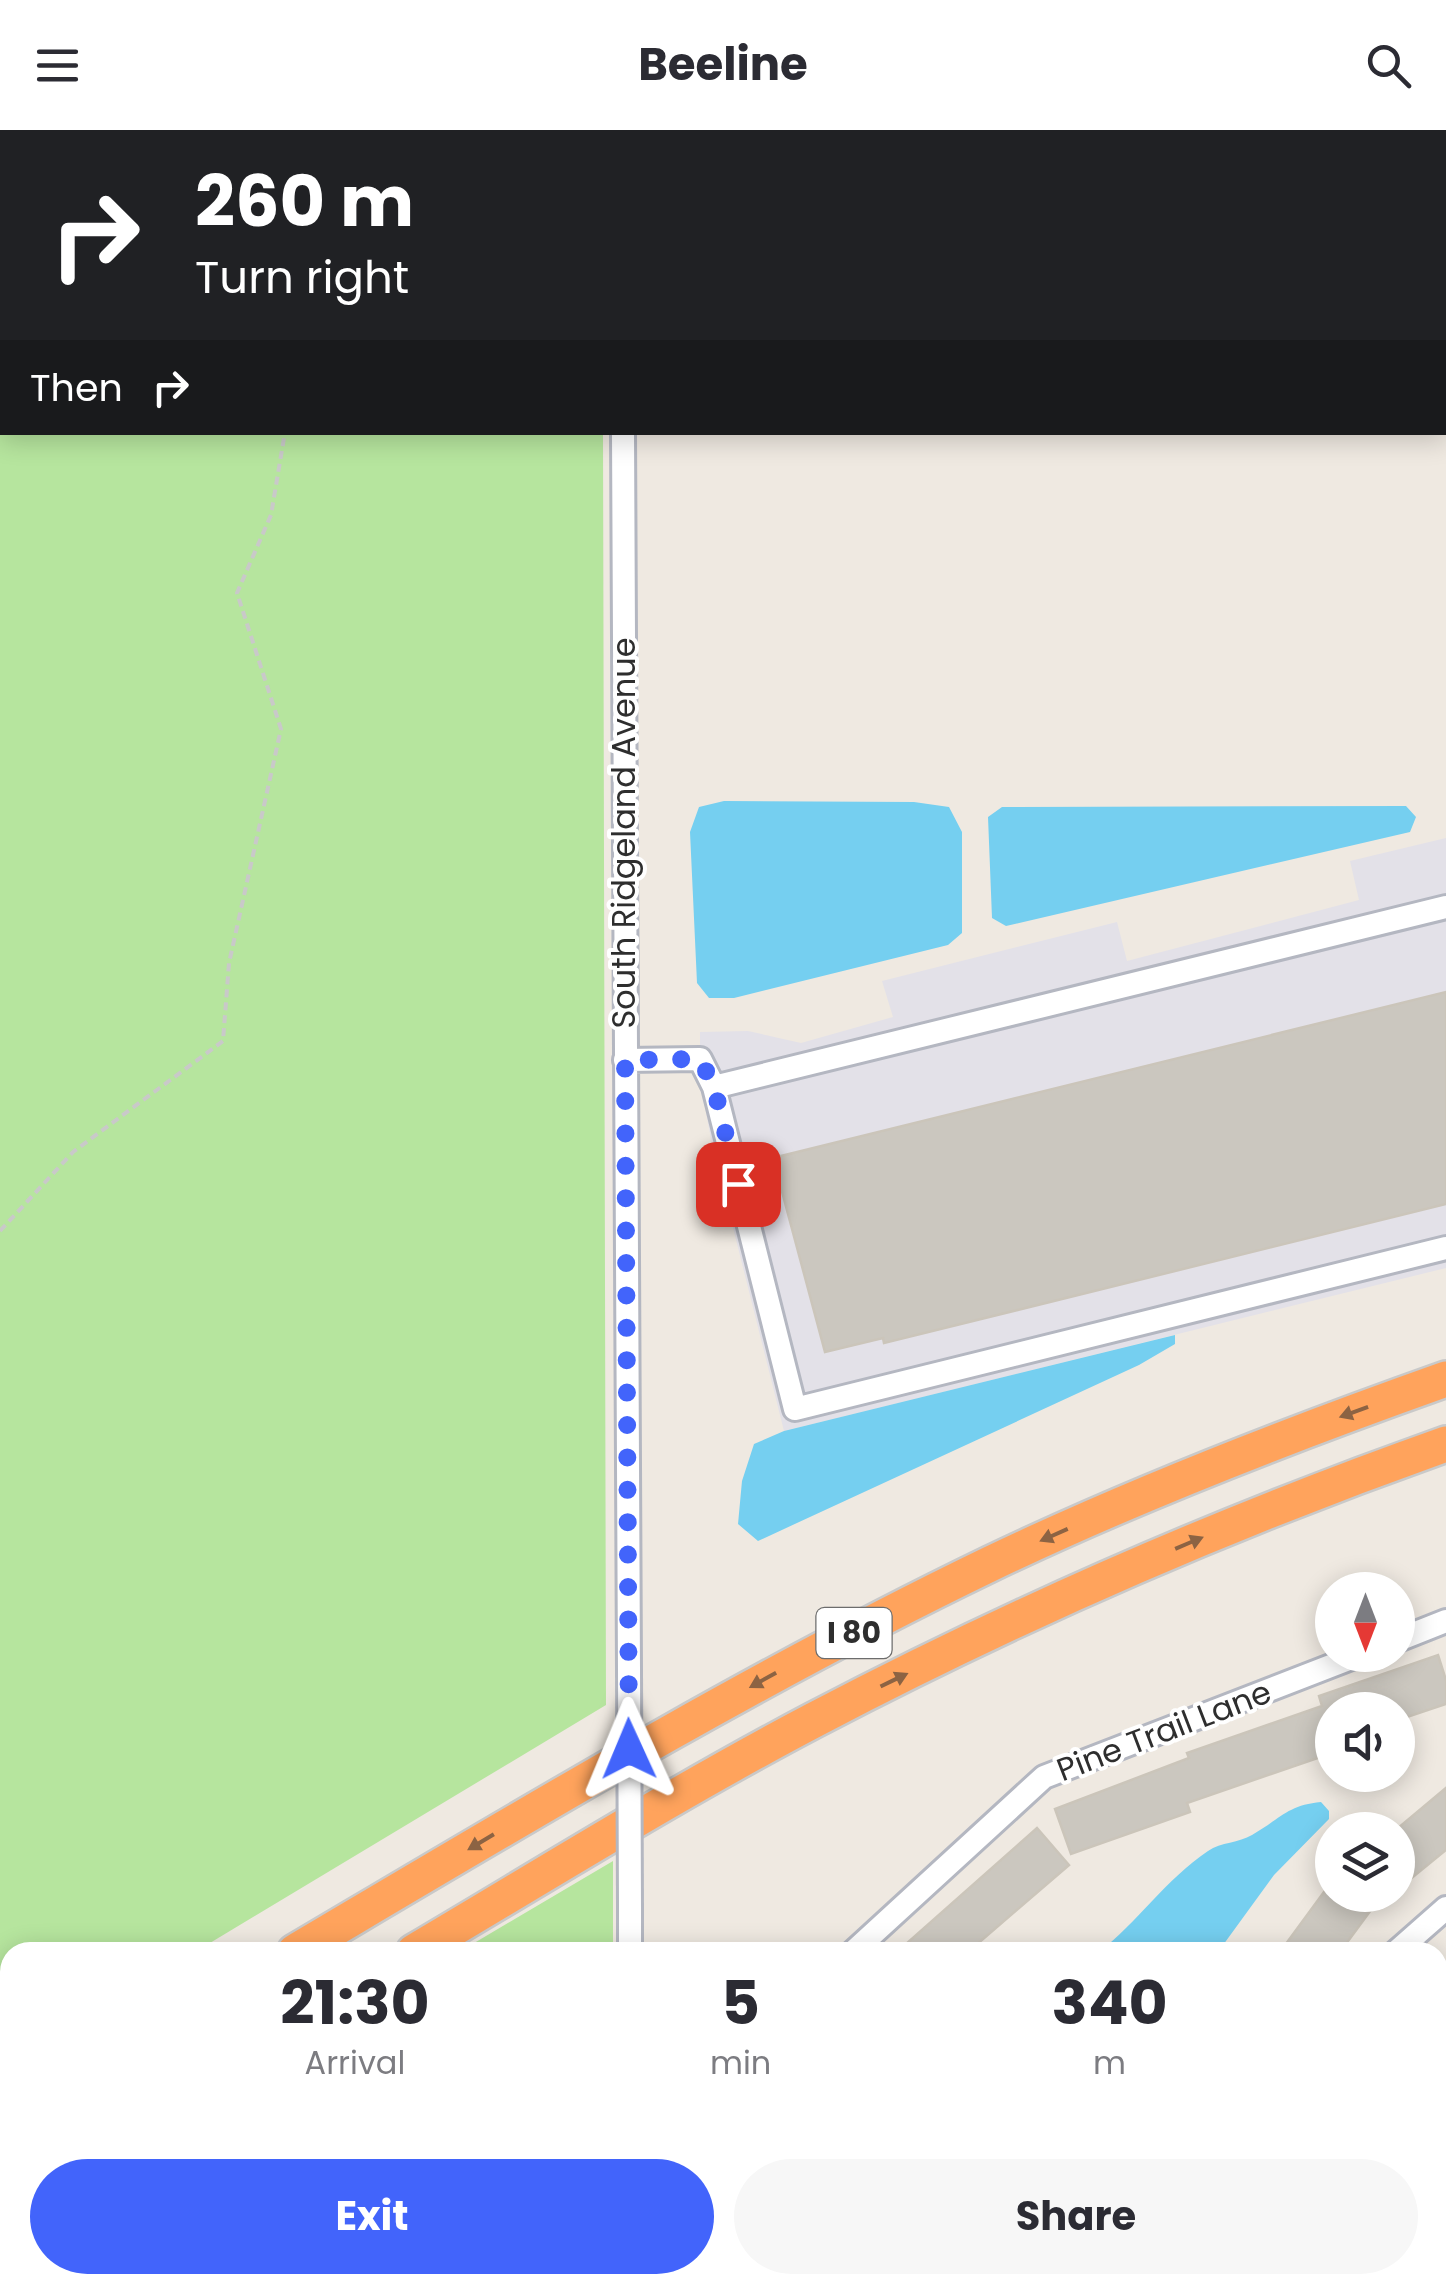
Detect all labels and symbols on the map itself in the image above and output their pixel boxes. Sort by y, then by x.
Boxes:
street label: South Ridgeland Avenue [601,637,646,1029]
pin [696,1142,781,1227]
one-way arrow [1339,1405,1369,1420]
one-way arrow [1039,1527,1069,1543]
one-way arrow [1174,1534,1204,1550]
north arrow [1315,1572,1415,1672]
road number: I 80 [816,1608,892,1658]
street label: Pine Trail Lane [1050,1669,1277,1792]
one-way arrow [748,1671,777,1688]
one-way arrow [880,1672,909,1689]
position arrow [577,1697,681,1801]
one-way arrow [467,1833,495,1850]

